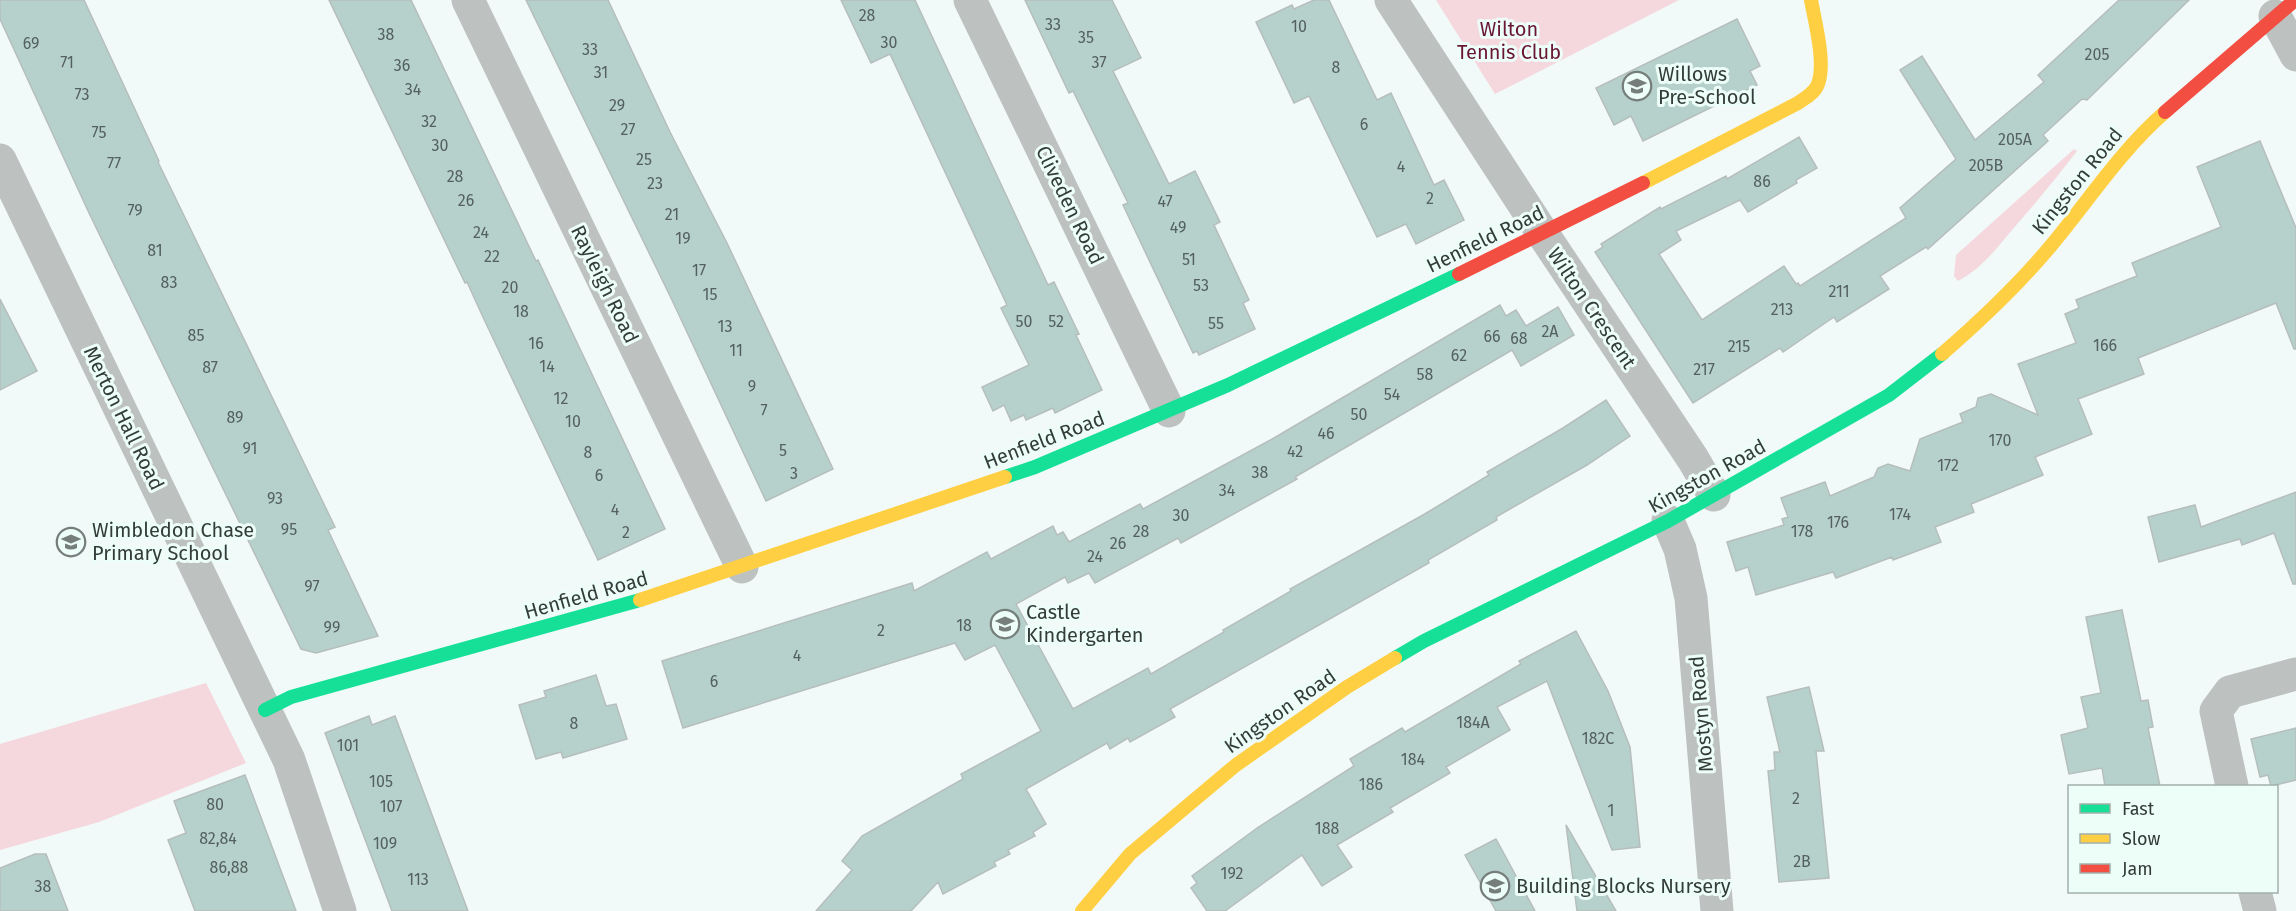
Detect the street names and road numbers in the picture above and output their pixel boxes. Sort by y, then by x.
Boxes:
street label: Kingston Road [2027,123,2127,239]
street label: Cliveden Road [1031,142,1109,268]
street label: Henfield Road [1422,200,1548,278]
street label: Rayleigh Road [566,221,644,347]
street label: Wilton Crescent [1543,243,1642,374]
street label: Merton Hall Road [79,342,169,494]
street label: Henfield Road [980,406,1108,474]
street label: Kingston Road [1644,434,1770,518]
street label: Henfield Road [521,566,651,624]
street label: Mostyn Road [1684,655,1718,773]
street label: Kingston Road [1220,664,1340,758]

